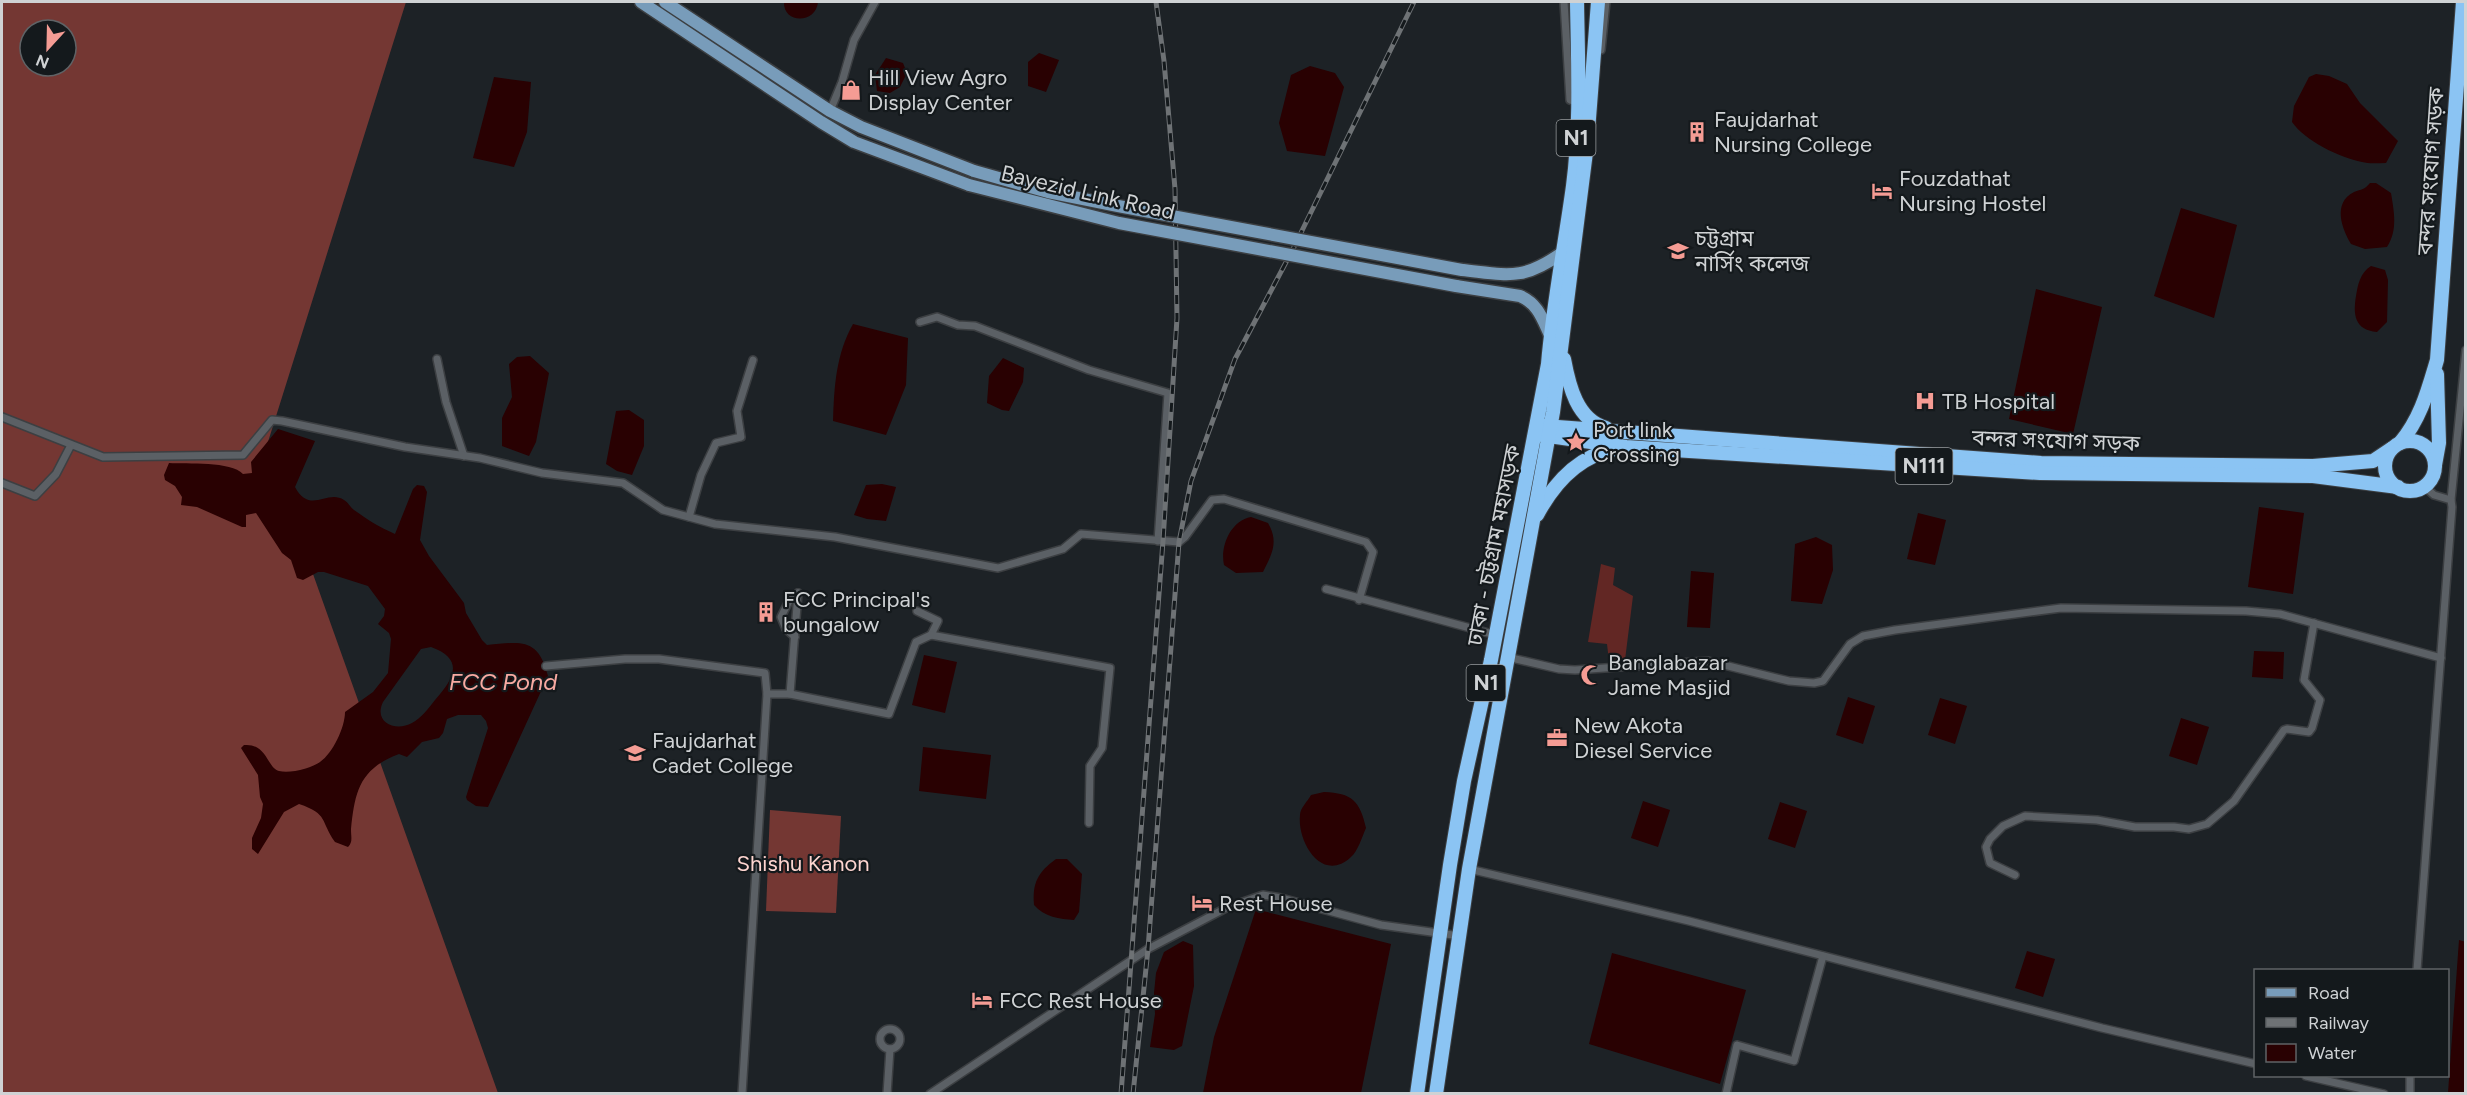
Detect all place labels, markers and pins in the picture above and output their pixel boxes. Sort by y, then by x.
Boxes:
place label: Hill View Agro Display Center [868,64,1013,116]
shop icon: Hill View Agro Display Center [839,78,863,102]
place label: Faujdarhat Nursing College [1714,106,1872,158]
building icon: Faujdarhat Nursing College [1685,120,1709,144]
place label: Fouzdathat Nursing Hostel [1899,165,2046,217]
hotel icon: Fouzdathat Nursing Hostel [1870,179,1894,203]
place label: চট্টগ্রাম নার্সিং কলেজ [1694,225,1811,277]
school or university icon: চট্টগ্রাম নার্সিং কলেজ [1666,239,1690,263]
place label: TB Hospital [1942,388,2055,415]
hospital icon: TB Hospital [1913,389,1937,413]
place label: Port link Crossing [1593,416,1680,468]
place icon: Port link Crossing [1564,430,1588,454]
place label: FCC Principal's bungalow [783,586,930,638]
building icon: FCC Principal's bungalow [754,600,778,624]
place label: Banglabazar Jame Masjid [1608,649,1731,701]
mosque icon: Banglabazar Jame Masjid [1579,663,1603,687]
place label: New Akota Diesel Service [1574,712,1712,764]
office icon: New Akota Diesel Service [1545,726,1569,750]
place label: Faujdarhat Cadet College [652,727,793,779]
school or university icon: Faujdarhat Cadet College [623,741,647,765]
place label: Rest House [1219,890,1333,917]
hotel icon: Rest House [1190,891,1214,915]
place label: FCC Rest House [999,987,1162,1014]
hotel icon: FCC Rest House [970,988,994,1012]

